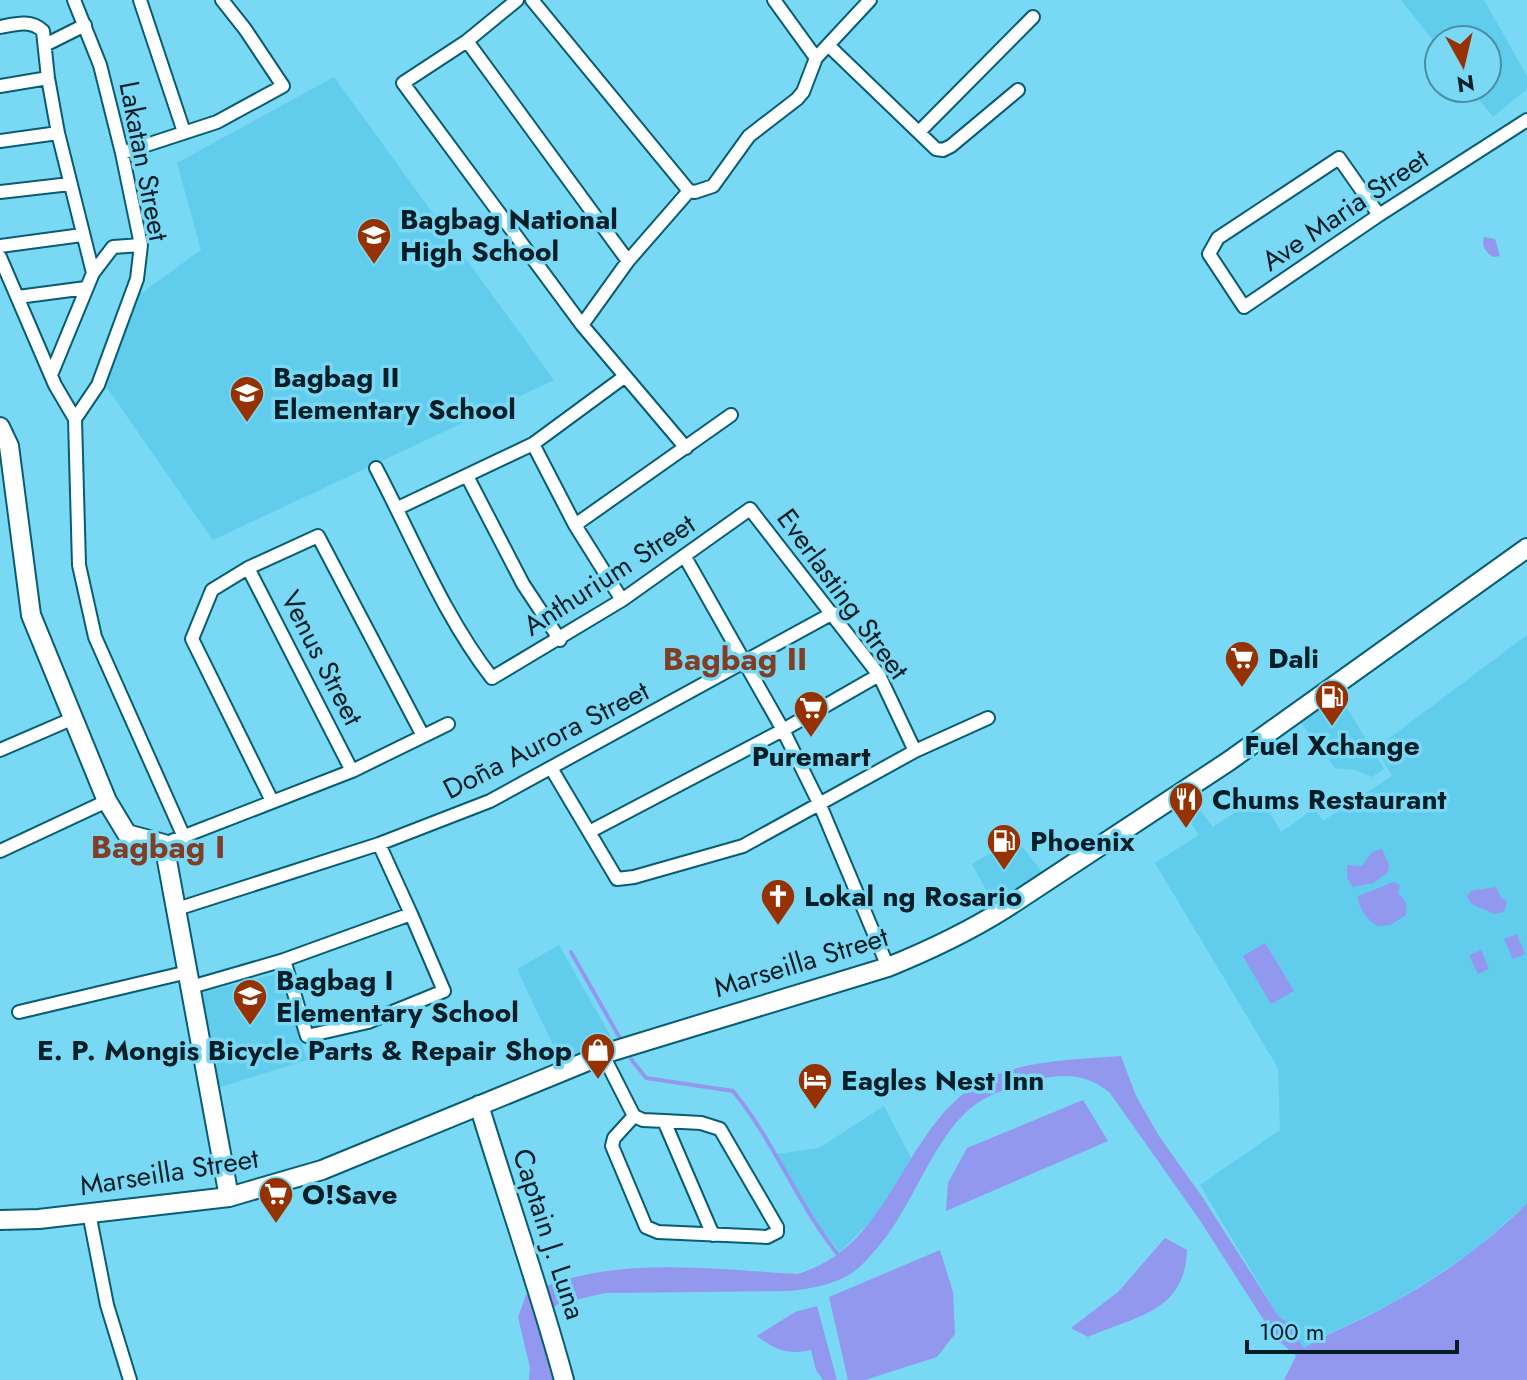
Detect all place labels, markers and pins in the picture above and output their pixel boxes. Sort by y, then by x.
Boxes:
place label: Bagbag National High School [400,199,618,272]
school or university icon: Bagbag National High School [355,216,393,266]
place label: Bagbag II Elementary School [273,357,516,430]
school or university icon: Bagbag II Elementary School [228,374,266,424]
place label: Dali [1268,638,1319,679]
supermarket icon: Dali [1223,639,1261,689]
fuel station icon: Fuel Xchange [1313,678,1351,728]
supermarket icon: Puremart [792,689,830,739]
place label: Fuel Xchange [1244,725,1420,766]
place label: Puremart [752,736,870,777]
place label: Chums Restaurant [1212,779,1447,820]
restaurant icon: Chums Restaurant [1167,780,1205,830]
place label: Phoenix [1030,821,1135,862]
fuel station icon: Phoenix [985,822,1023,872]
place label: Lokal ng Rosario [804,876,1022,917]
church icon: Lokal ng Rosario [759,877,797,927]
place label: Bagbag I Elementary School [276,960,519,1033]
school or university icon: Bagbag I Elementary School [231,977,269,1027]
place label: E. P. Mongis Bicycle Parts & Repair Shop [37,1030,572,1071]
shop icon: E. P. Mongis Bicycle Parts & Repair Shop [579,1031,617,1081]
place label: Eagles Nest Inn [841,1060,1044,1101]
hotel icon: Eagles Nest Inn [796,1061,834,1111]
place label: O!Save [302,1174,397,1215]
supermarket icon: O!Save [257,1175,295,1225]

